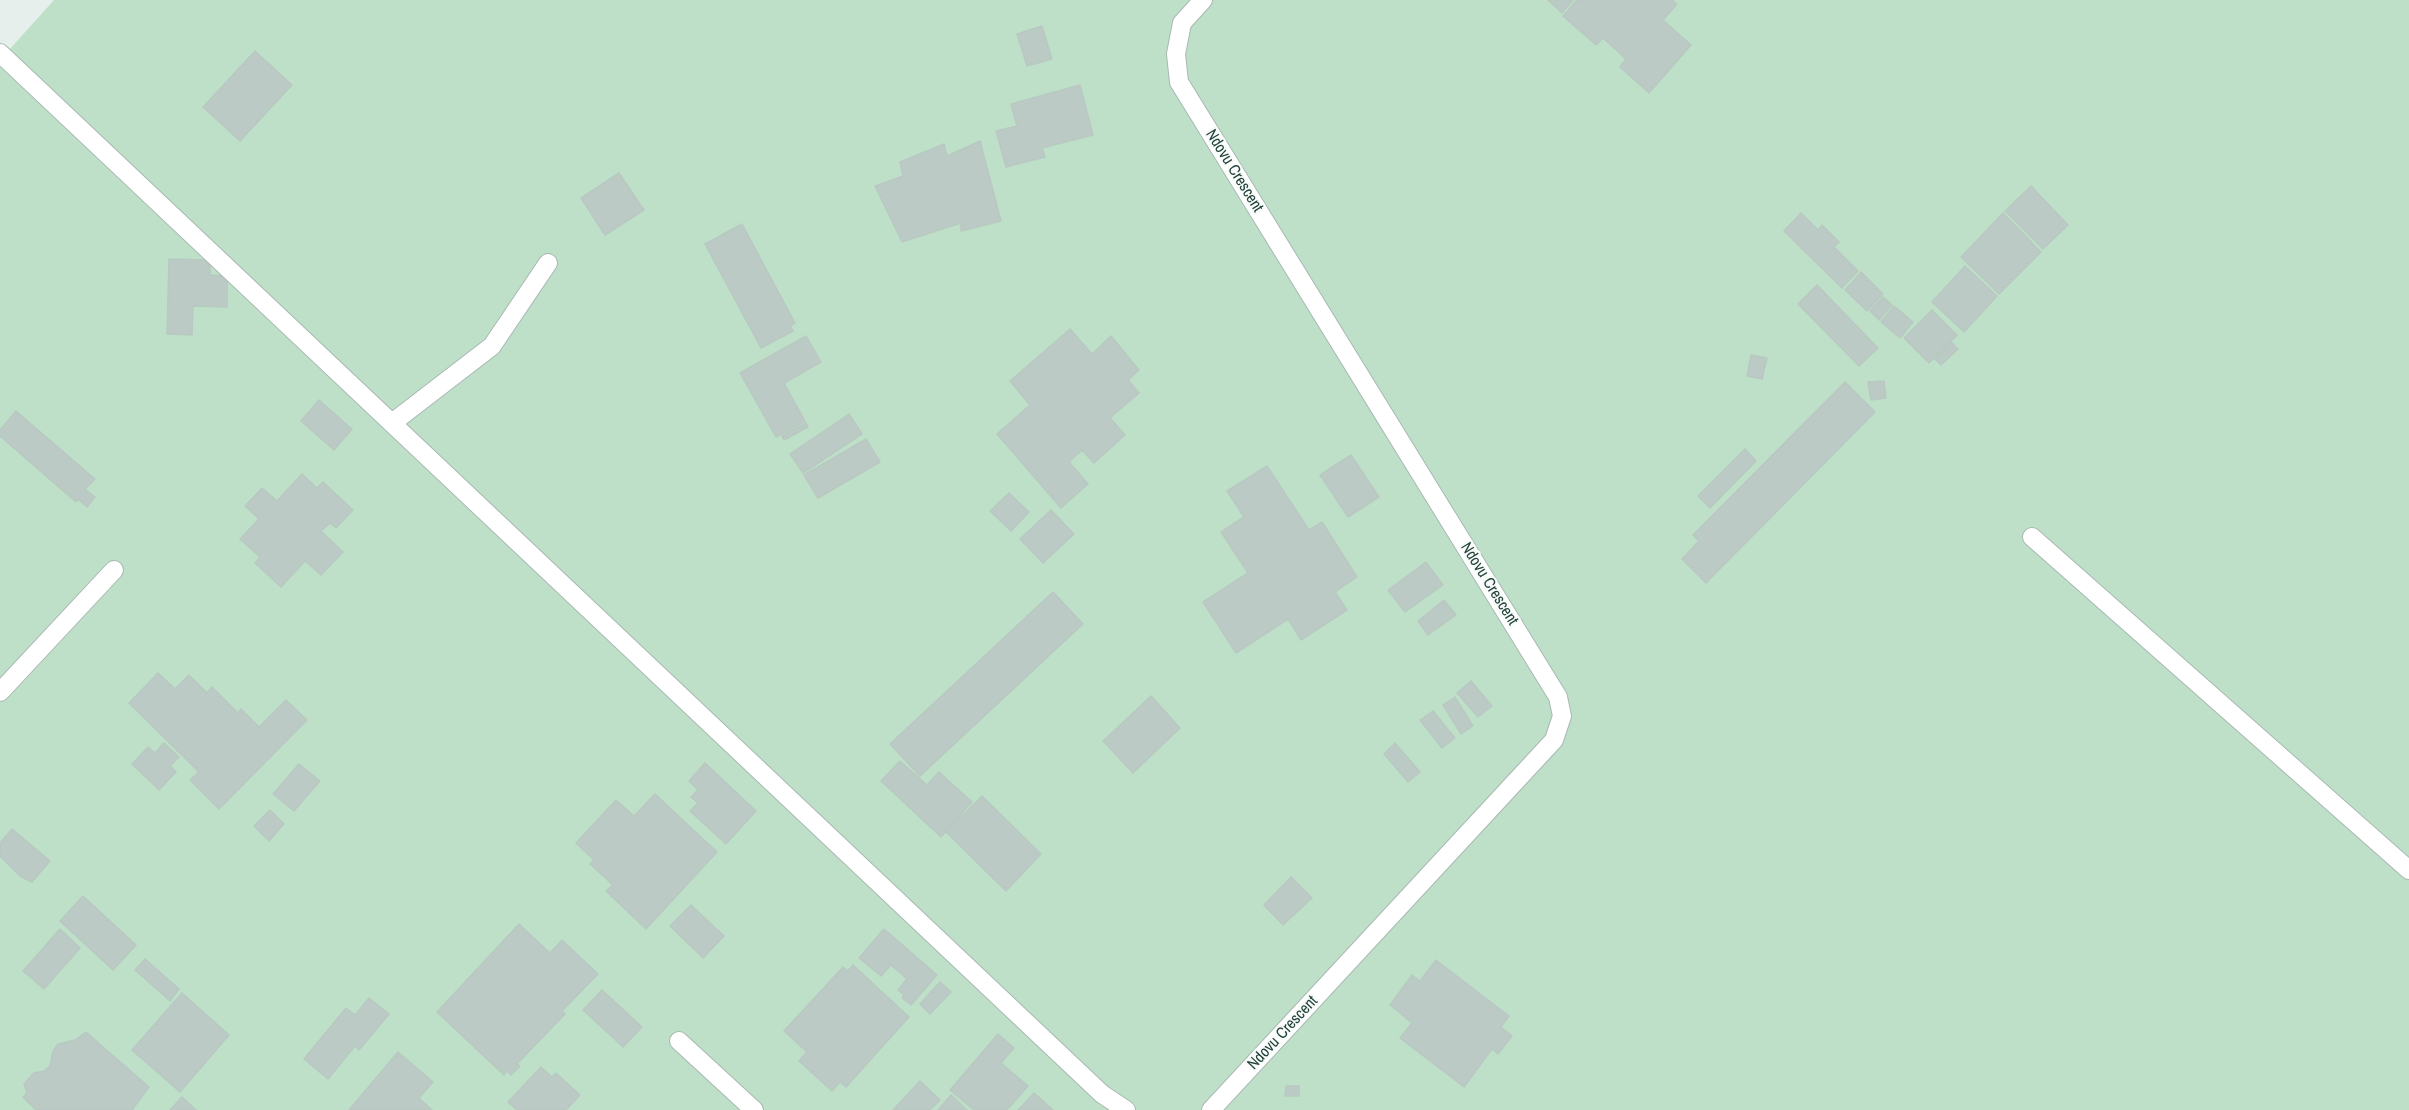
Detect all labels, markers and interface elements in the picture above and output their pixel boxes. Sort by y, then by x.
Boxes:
street label: Ndovu Crescent [1201,126,1267,216]
street label: Ndovu Crescent [1456,539,1522,629]
street label: Ndovu Crescent [1244,992,1322,1074]

